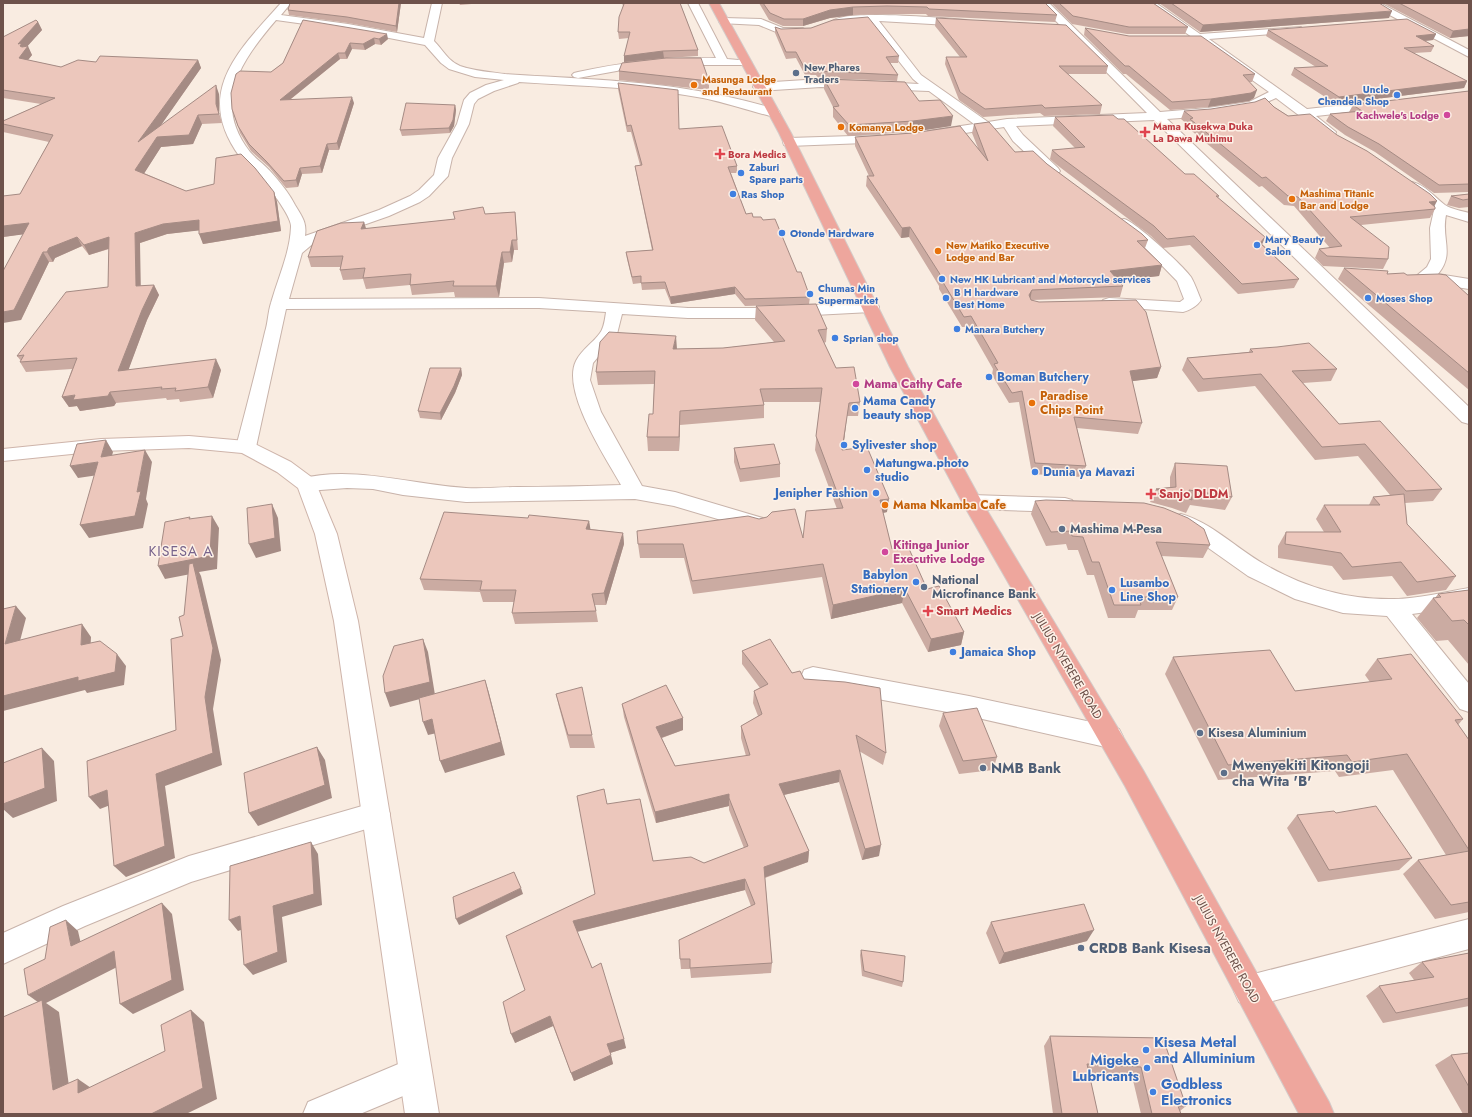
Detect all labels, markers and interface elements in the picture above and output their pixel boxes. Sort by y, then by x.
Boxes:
place label: New Phares Traders [804,60,860,87]
marker: New Phares Traders [791,68,801,78]
place label: Masunga Lodge and Restaurant [702,72,776,99]
marker: Masunga Lodge and Restaurant [689,80,699,90]
place label: Uncle Chendela Shop [1318,82,1389,109]
marker: Uncle Chendela Shop [1392,90,1402,100]
place label: Kachwele's Lodge [1356,108,1439,123]
marker: Kachwele's Lodge [1442,110,1452,120]
place label: Mama Kusekwa Duka La Dawa Muhimu [1153,119,1253,146]
place label: Komanya Lodge [849,120,924,135]
marker: Komanya Lodge [836,122,846,132]
marker: Mama Kusekwa Duka La Dawa Muhimu [1140,127,1150,137]
place label: Bora Medics [728,147,787,162]
marker: Bora Medics [715,149,725,159]
place label: Zaburi Spare parts [749,160,803,187]
marker: Zaburi Spare parts [736,168,746,178]
place label: Mashima Titanic Bar and Lodge [1300,186,1374,213]
place label: Ras Shop [741,187,784,202]
marker: Ras Shop [728,189,738,199]
marker: Mashima Titanic Bar and Lodge [1287,194,1297,204]
place label: Otonde Hardware [790,226,874,241]
marker: Otonde Hardware [777,228,787,238]
place label: Mary Beauty Salon [1265,232,1325,259]
place label: New Matiko Executive Lodge and Bar [946,238,1050,265]
marker: Mary Beauty Salon [1252,240,1262,250]
marker: New Matiko Executive Lodge and Bar [933,246,943,256]
place label: New HK Lubricant and Motorcycle services [950,272,1151,287]
marker: New HK Lubricant and Motorcycle services [937,274,947,284]
place label: Chumas Min Supermarket [818,281,879,308]
place label: B H hardware Best Home [954,285,1019,312]
marker: Chumas Min Supermarket [805,289,815,299]
place label: Moses Shop [1376,291,1433,306]
marker: B H hardware Best Home [941,293,951,303]
marker: Moses Shop [1363,293,1373,303]
place label: Manara Butchery [965,322,1045,337]
marker: Manara Butchery [952,324,962,334]
place label: Sprian shop [843,331,899,346]
marker: Sprian shop [830,333,840,343]
place label: Boman Butchery [997,368,1089,386]
marker: Boman Butchery [984,372,994,382]
place label: Mama Cathy Cafe [864,375,962,393]
marker: Mama Cathy Cafe [851,379,861,389]
place label: Paradise Chips Point [1040,387,1103,419]
place label: Mama Candy beauty shop [863,392,936,424]
marker: Paradise Chips Point [1027,398,1037,408]
marker: Mama Candy beauty shop [850,403,860,413]
place label: Sylivester shop [852,436,937,454]
marker: Sylivester shop [839,440,849,450]
place label: Matungwa.photo studio [875,454,969,486]
place label: Dunia ya Mavazi [1043,463,1135,481]
marker: Matungwa.photo studio [862,465,872,475]
marker: Dunia ya Mavazi [1030,467,1040,477]
place label: Jenipher Fashion [773,484,868,502]
place label: Sanjo DLDM [1159,485,1229,503]
marker: Jenipher Fashion [871,488,881,498]
marker: Sanjo DLDM [1146,489,1156,499]
place label: Mama Nkamba Cafe [893,496,1006,514]
marker: Mama Nkamba Cafe [880,500,890,510]
place label: Mashima M-Pesa [1070,520,1162,538]
marker: Mashima M-Pesa [1057,524,1067,534]
place label: Kitinga Junior Executive Lodge [893,536,985,568]
district label: KISESA A [148,541,214,561]
marker: Kitinga Junior Executive Lodge [880,547,890,557]
place label: Babylon Stationery [851,566,909,598]
place label: National Microfinance Bank [932,571,1036,603]
place label: Lusambo Line Shop [1120,574,1176,606]
marker: Babylon Stationery [911,577,921,587]
marker: National Microfinance Bank [919,582,929,592]
marker: Lusambo Line Shop [1107,585,1117,595]
place label: Smart Medics [936,602,1012,620]
marker: Smart Medics [923,606,933,616]
street label: JULIUS NYERERE ROAD [1028,608,1107,723]
place label: Jamaica Shop [959,643,1036,661]
marker: Jamaica Shop [948,647,958,657]
place label: Kisesa Aluminium [1208,724,1307,742]
marker: Kisesa Aluminium [1195,728,1205,738]
place label: Mwenyekiti Kitongoji cha Wita 'B' [1232,755,1370,791]
place label: NMB Bank [991,758,1061,778]
marker: NMB Bank [978,763,988,773]
marker: Mwenyekiti Kitongoji cha Wita 'B' [1219,768,1229,778]
street label: JULIUS NYERERE ROAD [1189,890,1264,1006]
place label: CRDB Bank Kisesa [1089,938,1211,958]
marker: CRDB Bank Kisesa [1076,943,1086,953]
place label: Kisesa Metal and Alluminium [1154,1032,1255,1068]
marker: Kisesa Metal and Alluminium [1141,1045,1151,1055]
place label: Migeke Lubricants [1072,1050,1140,1086]
marker: Migeke Lubricants [1142,1063,1152,1073]
place label: Godbless Electronics [1161,1074,1232,1110]
marker: Godbless Electronics [1148,1087,1158,1097]

